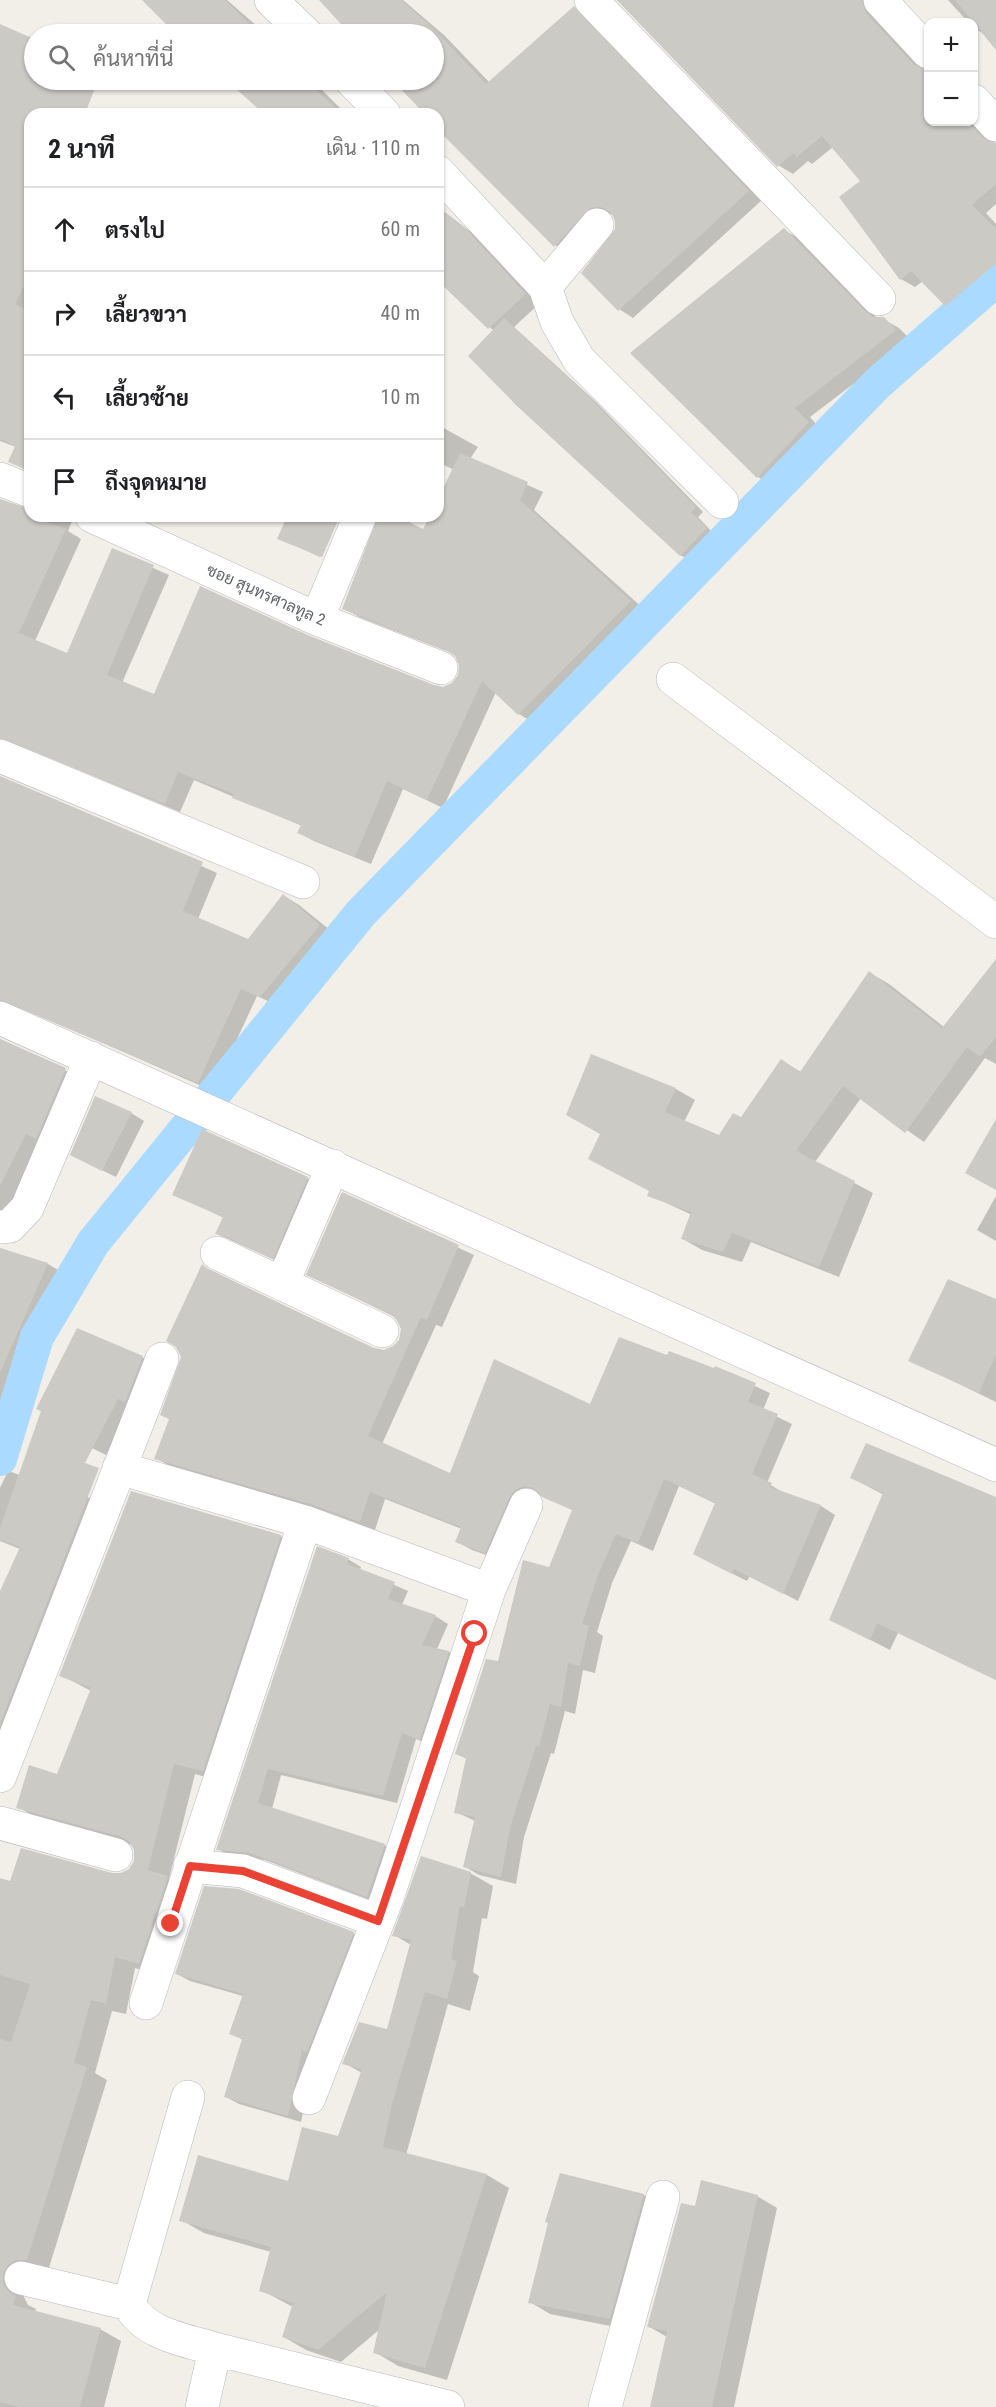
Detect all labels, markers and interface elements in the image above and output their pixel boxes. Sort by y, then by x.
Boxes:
map controls [924,18,978,126]
button: + [924,18,978,72]
search box [24,24,444,90]
icon: search [45,41,78,74]
text: ค้นหาที่นี่ [93,46,173,71]
button: − [924,72,978,126]
text: 2 นาที [48,134,115,164]
text: เดิน · 110 m [326,136,420,160]
icon: ahead [48,213,81,246]
text: 60 m [381,217,420,241]
text: ตรงไป [105,218,165,243]
icon: right [48,297,81,330]
text: 40 m [381,301,420,325]
text: เลี้ยวขวา [105,302,187,327]
icon: left [48,381,81,414]
text: 10 m [381,385,420,409]
text: เลี้ยวซ้าย [105,386,189,411]
icon: arrive [48,465,81,498]
text: ถึงจุดหมาย [105,470,207,495]
street label: ซอย สุนทรศาลทูล 2 [203,560,328,632]
route start [461,1620,487,1646]
route end [157,1910,183,1936]

